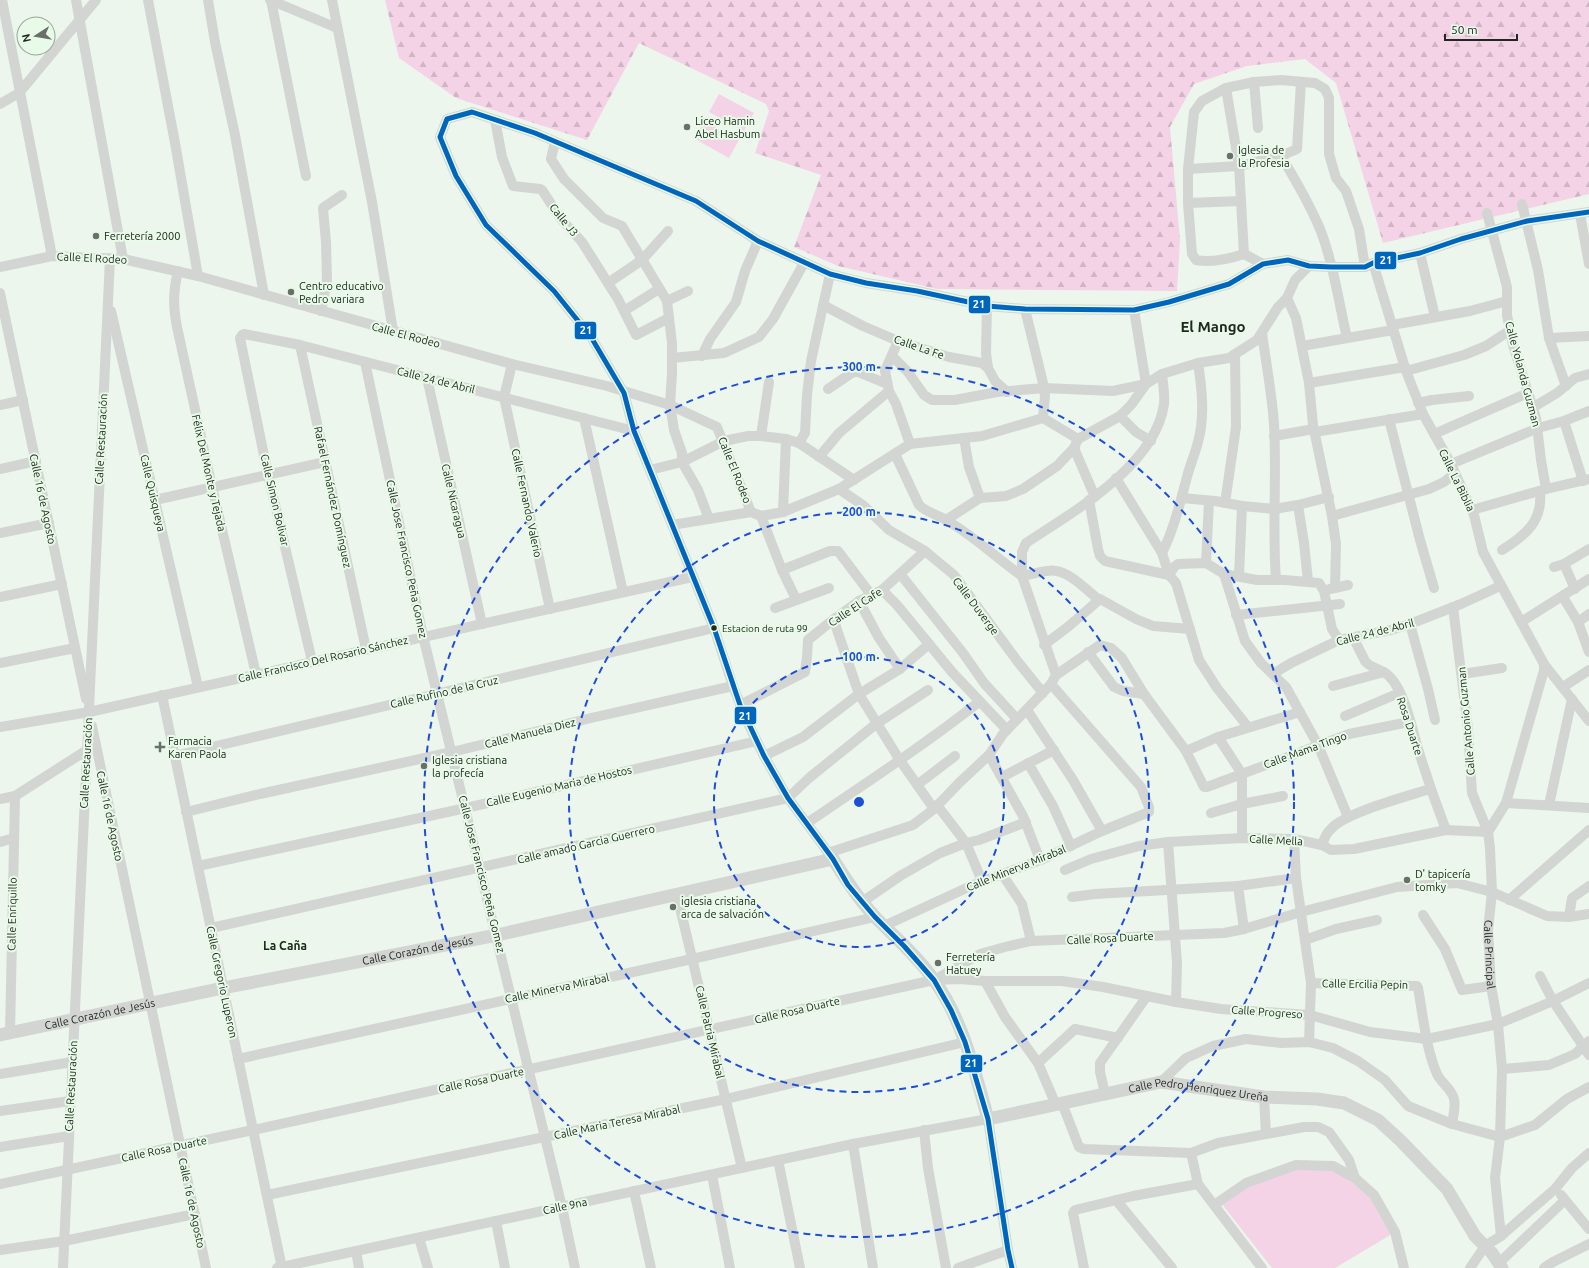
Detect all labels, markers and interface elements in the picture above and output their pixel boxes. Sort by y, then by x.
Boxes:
north arrow [16,16,56,56]
scale bar [1445,16,1517,42]
text: 50 m [1451,23,1478,36]
text: N [19,33,33,43]
place label: Liceo Hamin Abel Hasbum [695,115,760,140]
marker: Liceo Hamin Abel Hasbum [682,122,692,132]
place label: Iglesia de la Profesia [1238,144,1290,169]
marker: Iglesia de la Profesia [1225,151,1235,161]
street label: Calle J3 [547,201,581,239]
place label: Ferretería 2000 [104,230,180,242]
marker: Ferretería 2000 [91,231,101,241]
street label: Calle El Rodeo [56,250,128,266]
line badge: 21 [1374,251,1397,270]
text: 21 [1380,254,1392,266]
place label: Centro educativo Pedro variara [299,280,384,305]
marker: Centro educativo Pedro variara [286,287,296,297]
line badge: 21 [968,295,991,314]
text: 21 [973,298,985,310]
district label: El Mango [1180,318,1246,335]
street label: Calle El Rodeo [370,320,442,350]
street label: Calle Yolanda Guzman [1503,320,1543,428]
line badge: 21 [574,321,597,340]
text: 21 [580,324,592,336]
street label: Calle La Fe [892,333,946,361]
text: 300 m [842,360,876,373]
street label: Calle 24 de Abril [396,364,476,396]
street label: Calle Restauración [93,393,109,485]
street label: Félix Del Monte y Tejada [190,413,228,533]
street label: Rafael Fernández Domínguez [312,425,354,569]
street label: Calle El Rodeo [716,435,754,505]
street label: Calle Fernando Valerio [510,447,544,559]
street label: Calle La Biblia [1437,447,1477,513]
street label: Calle 16 de Agosto [28,453,58,545]
street label: Calle Quisqueya [138,453,168,533]
street label: Calle Simon Bolivar [259,453,292,548]
street label: Calle Nicaragua [440,463,468,539]
street label: Calle Jose Francisco Peña Gomez [384,479,430,639]
text: 200 m [842,505,876,518]
street label: Calle Duverge [951,575,1001,637]
street label: Calle El Cafe [826,585,884,629]
street label: Calle 24 de Abril [1335,616,1415,648]
marker: Estacion de ruta 99 [709,623,719,633]
place label: Estacion de ruta 99 [722,623,808,634]
street label: Calle Francisco Del Rosario Sánchez [237,634,409,684]
text: 100 m [842,650,876,663]
street label: Calle Antonio Guzman [1455,666,1477,776]
street label: Calle Rufino de la Cruz [389,674,499,710]
street label: Rosa Duarte [1395,695,1425,757]
line badge: 21 [734,706,757,725]
text: 21 [739,710,751,722]
street label: Calle Manuela Diez [483,716,577,750]
street label: Calle Restauración [78,717,94,809]
street label: Calle Mama Tingo [1262,729,1348,771]
place label: Farmacia Karen Paola [168,735,227,760]
marker: Farmacia Karen Paola [155,742,165,752]
place label: Iglesia cristiana la profecía [432,754,507,779]
marker: Iglesia cristiana la profecía [419,761,429,771]
street label: Calle Eugenio Maria de Hostos [485,763,633,809]
street label: Calle 16 de Agosto [95,770,125,862]
street label: Calle Jose Francisco Peña Gomez [457,794,507,954]
centre of rings [852,795,866,809]
street label: Calle amado Garcia Guerrero [516,822,656,866]
street label: Calle Mella [1249,833,1303,847]
street label: Calle Minerva Mirabal [964,842,1068,893]
place label: D' tapicería tomky [1415,868,1471,893]
marker: D' tapicería tomky [1402,875,1412,885]
street label: Calle Enriquillo [5,877,19,951]
place label: iglesia cristiana arca de salvación [681,895,764,920]
marker: iglesia cristiana arca de salvación [668,902,678,912]
street label: Calle Principal [1482,919,1497,990]
street label: Calle Gregorio Luperon [204,925,240,1039]
street label: Calle Rosa Duarte [1066,930,1154,946]
street label: Calle Corazón de Jesús [361,934,474,967]
district label: La Caña [263,939,307,952]
place label: Ferretería Hatuey [946,951,995,976]
marker: Ferretería Hatuey [933,958,943,968]
street label: Calle Minerva Mirabal [504,971,610,1005]
street label: Calle Ercilia Pepin [1322,977,1408,991]
street label: Calle Patria Mirabal [693,984,727,1080]
street label: Calle Rosa Duarte [753,994,841,1026]
street label: Calle Corazón de Jesús [44,996,156,1031]
street label: Calle Progreso [1231,1004,1303,1020]
street label: Calle Restauración [63,1040,79,1132]
line badge: 21 [960,1054,983,1073]
text: 21 [965,1057,977,1069]
street label: Calle Rosa Duarte [437,1065,525,1095]
street label: Calle Pedro Henriquez Ureña [1127,1076,1269,1103]
street label: Calle Maria Teresa Mirabal [553,1103,681,1141]
street label: Calle Rosa Duarte [120,1134,208,1164]
street label: Calle 16 de Agosto [177,1157,207,1249]
street label: Calle 9na [542,1195,588,1217]

